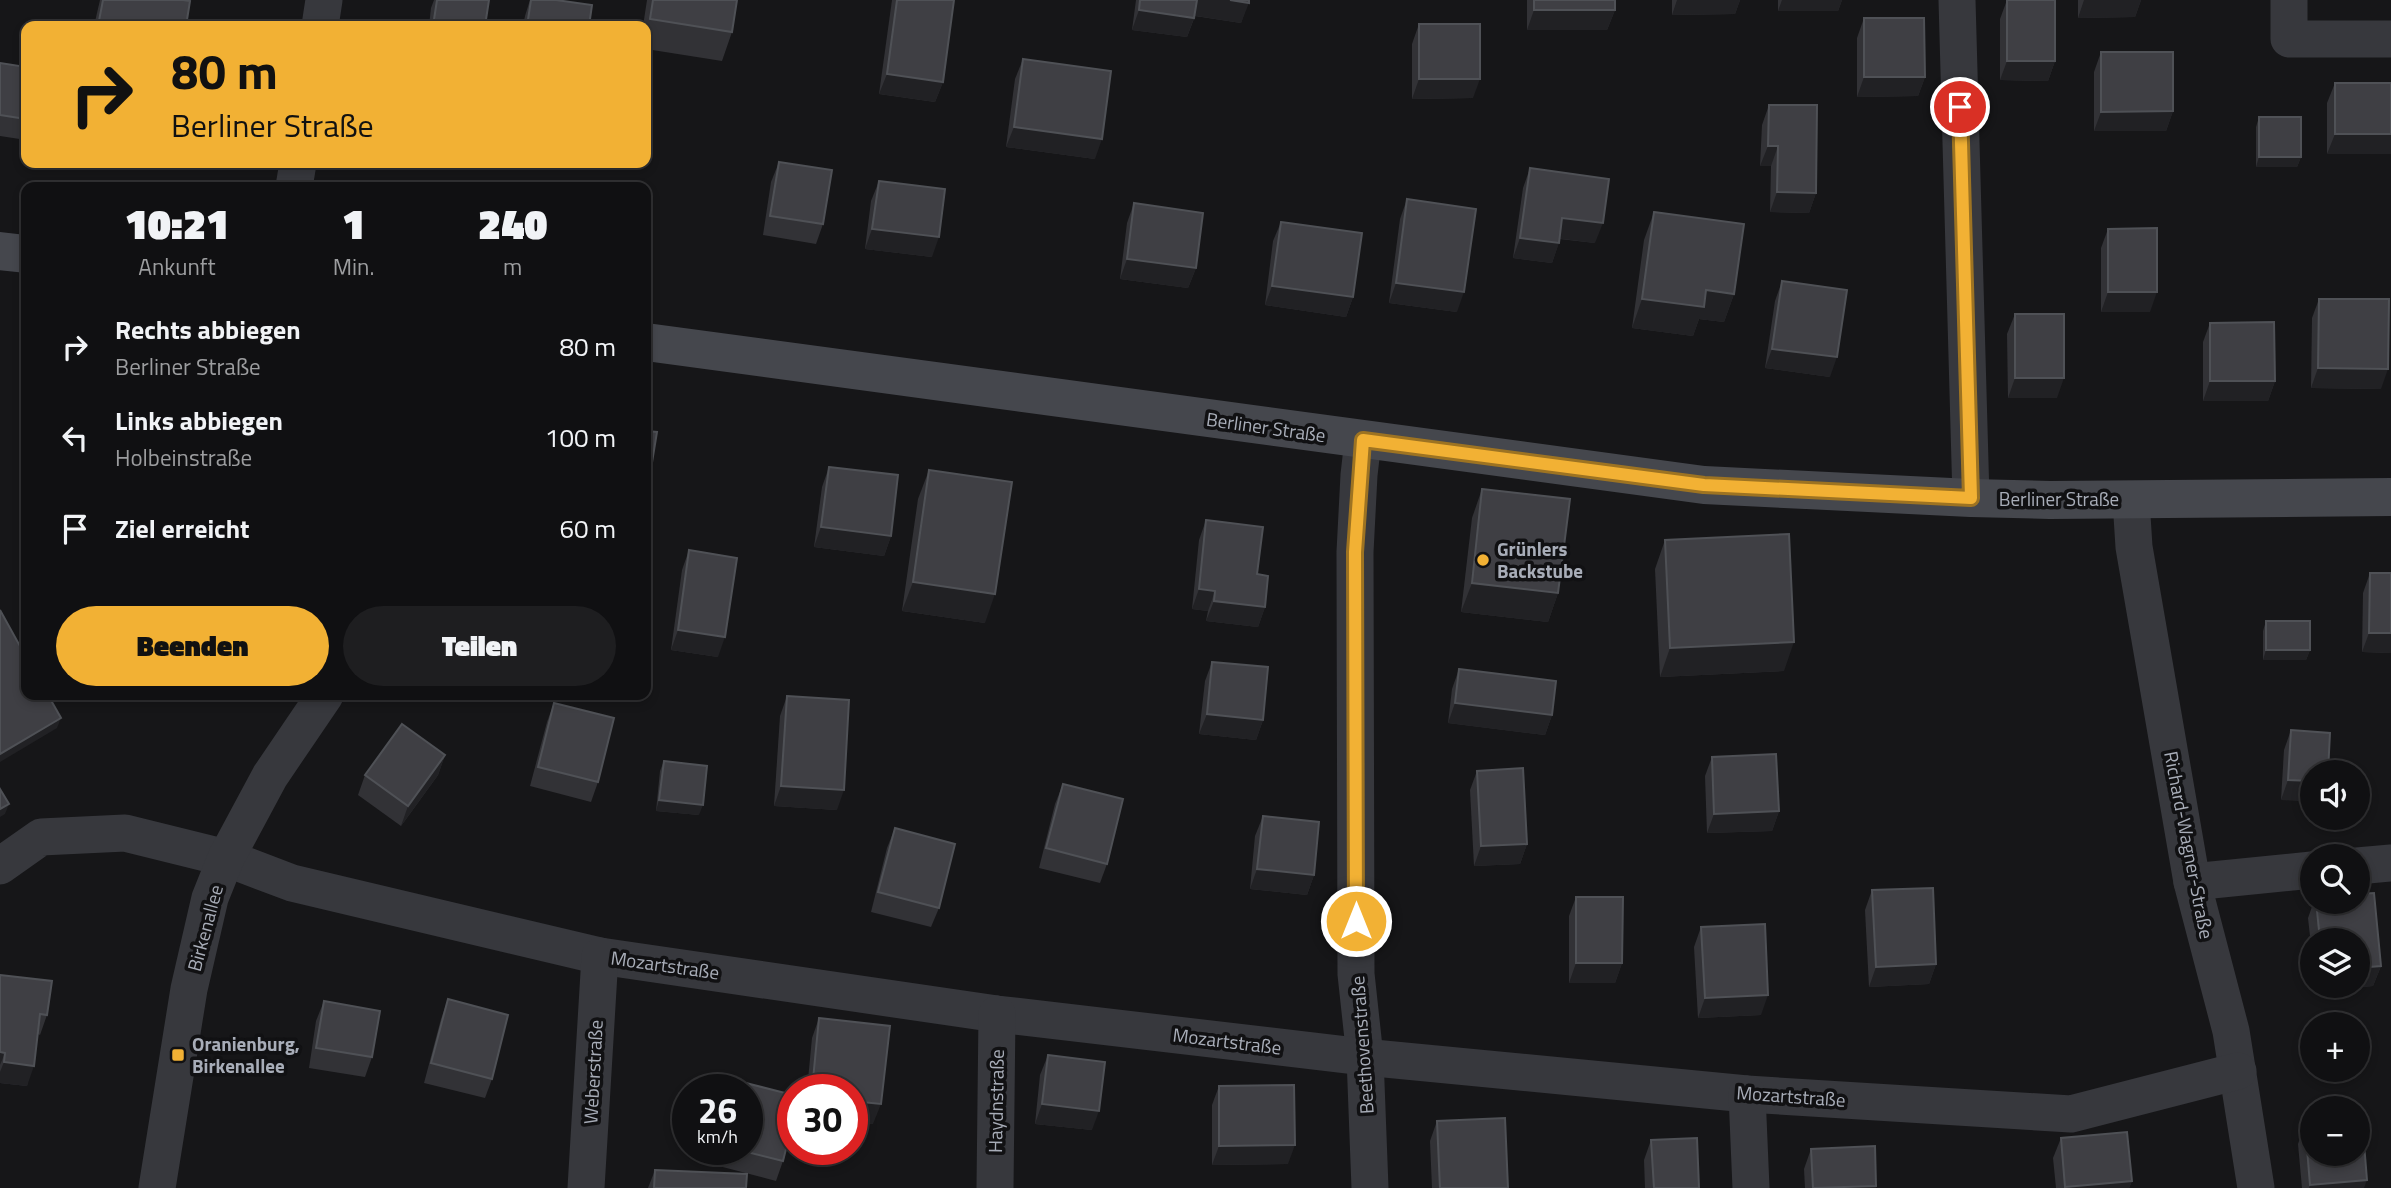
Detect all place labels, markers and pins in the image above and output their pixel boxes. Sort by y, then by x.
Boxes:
pin [1930,77,1990,137]
place label: Grünlers Backstube [1497,534,1583,585]
marker: Grünlers Backstube [1475,552,1491,568]
place label: Oranienburg, Birkenallee [192,1029,300,1080]
marker: Oranienburg, Birkenallee [170,1047,186,1063]

